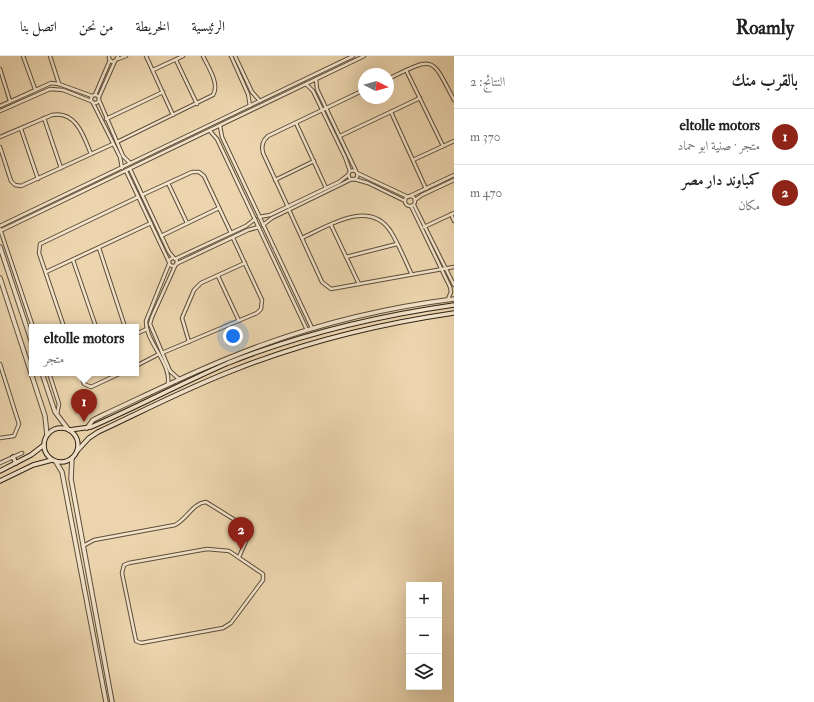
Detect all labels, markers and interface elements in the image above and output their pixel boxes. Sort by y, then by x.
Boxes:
text: Roamly [736,16,794,40]
text: اتصل بنا [20,18,57,35]
text: من نحن [79,18,113,35]
text: الخريطة [135,18,169,35]
text: الرئيسية [191,18,225,35]
north arrow [358,68,394,104]
text: بالقرب منك [732,70,798,91]
text: النتائج: 2 [470,74,505,90]
text: eltolle motors [679,116,760,135]
text: 370 m [470,129,500,145]
text: 1 [783,129,787,145]
text: متجر · صنية ابو حماد [677,138,760,154]
text: كمباوند دار مصر [682,171,760,190]
text: 470 m [470,185,502,201]
text: 2 [782,185,788,201]
text: مكان [738,198,760,214]
popup [29,324,139,376]
your location [223,326,243,346]
text: eltolle motors [44,329,124,348]
text: متجر [44,351,64,367]
pin: 1 [71,389,97,422]
pin: 2 [228,517,254,550]
map controls [406,582,442,690]
button: + [406,582,442,618]
button: − [406,618,442,654]
button: layers [406,654,442,690]

